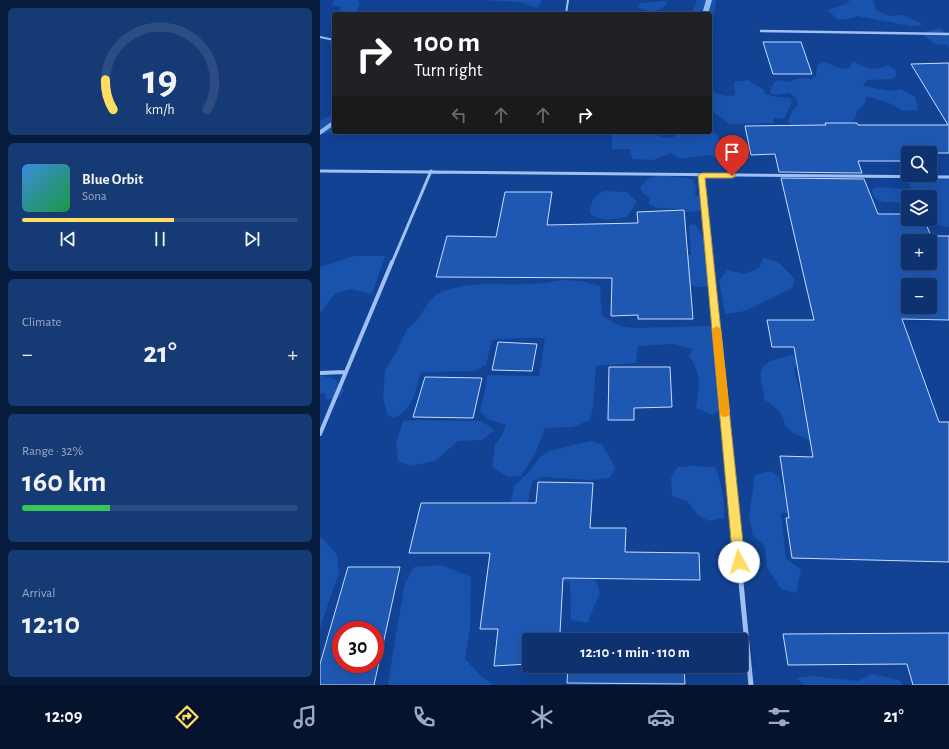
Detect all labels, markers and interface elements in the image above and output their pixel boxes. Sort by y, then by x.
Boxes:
icon: right [348,28,400,80]
text: 100 m [414,29,480,57]
text: 19 [142,60,178,101]
text: Turn right [414,62,483,80]
text: km/h [145,102,175,116]
icon: left [448,104,470,126]
icon: ahead [490,104,512,126]
icon: ahead [532,104,554,126]
icon: right [574,104,596,126]
pin [715,135,749,176]
icon: arrive [721,141,743,163]
map controls [901,146,937,314]
button: search [901,146,937,182]
text: Blue Orbit [82,172,143,187]
text: Sona [82,190,107,203]
button: layers [901,190,937,226]
icon: previous [57,228,79,250]
icon: pause [149,228,171,250]
icon: next [241,228,263,250]
button: + [901,234,937,270]
button: − [901,278,937,314]
text: Climate [22,316,61,329]
text: 21° [143,338,177,368]
text: − [22,343,33,365]
text: + [287,343,298,365]
text: Range · 32% [22,445,83,458]
text: 160 km [22,467,107,497]
position arrow [718,541,760,583]
text: Arrival [22,587,55,600]
text: 12:10 [22,609,80,639]
speed limit sign: 30 [332,621,384,673]
text: 12:10 · 1 min · 110 m [580,645,690,660]
icon: directions [173,703,201,731]
icon: music [291,703,319,731]
icon: phone [410,703,438,731]
icon: climate [528,703,556,731]
icon: car [647,703,675,731]
icon: filters [765,703,793,731]
text: 12:09 [45,708,82,726]
text: 21° [883,708,904,726]

